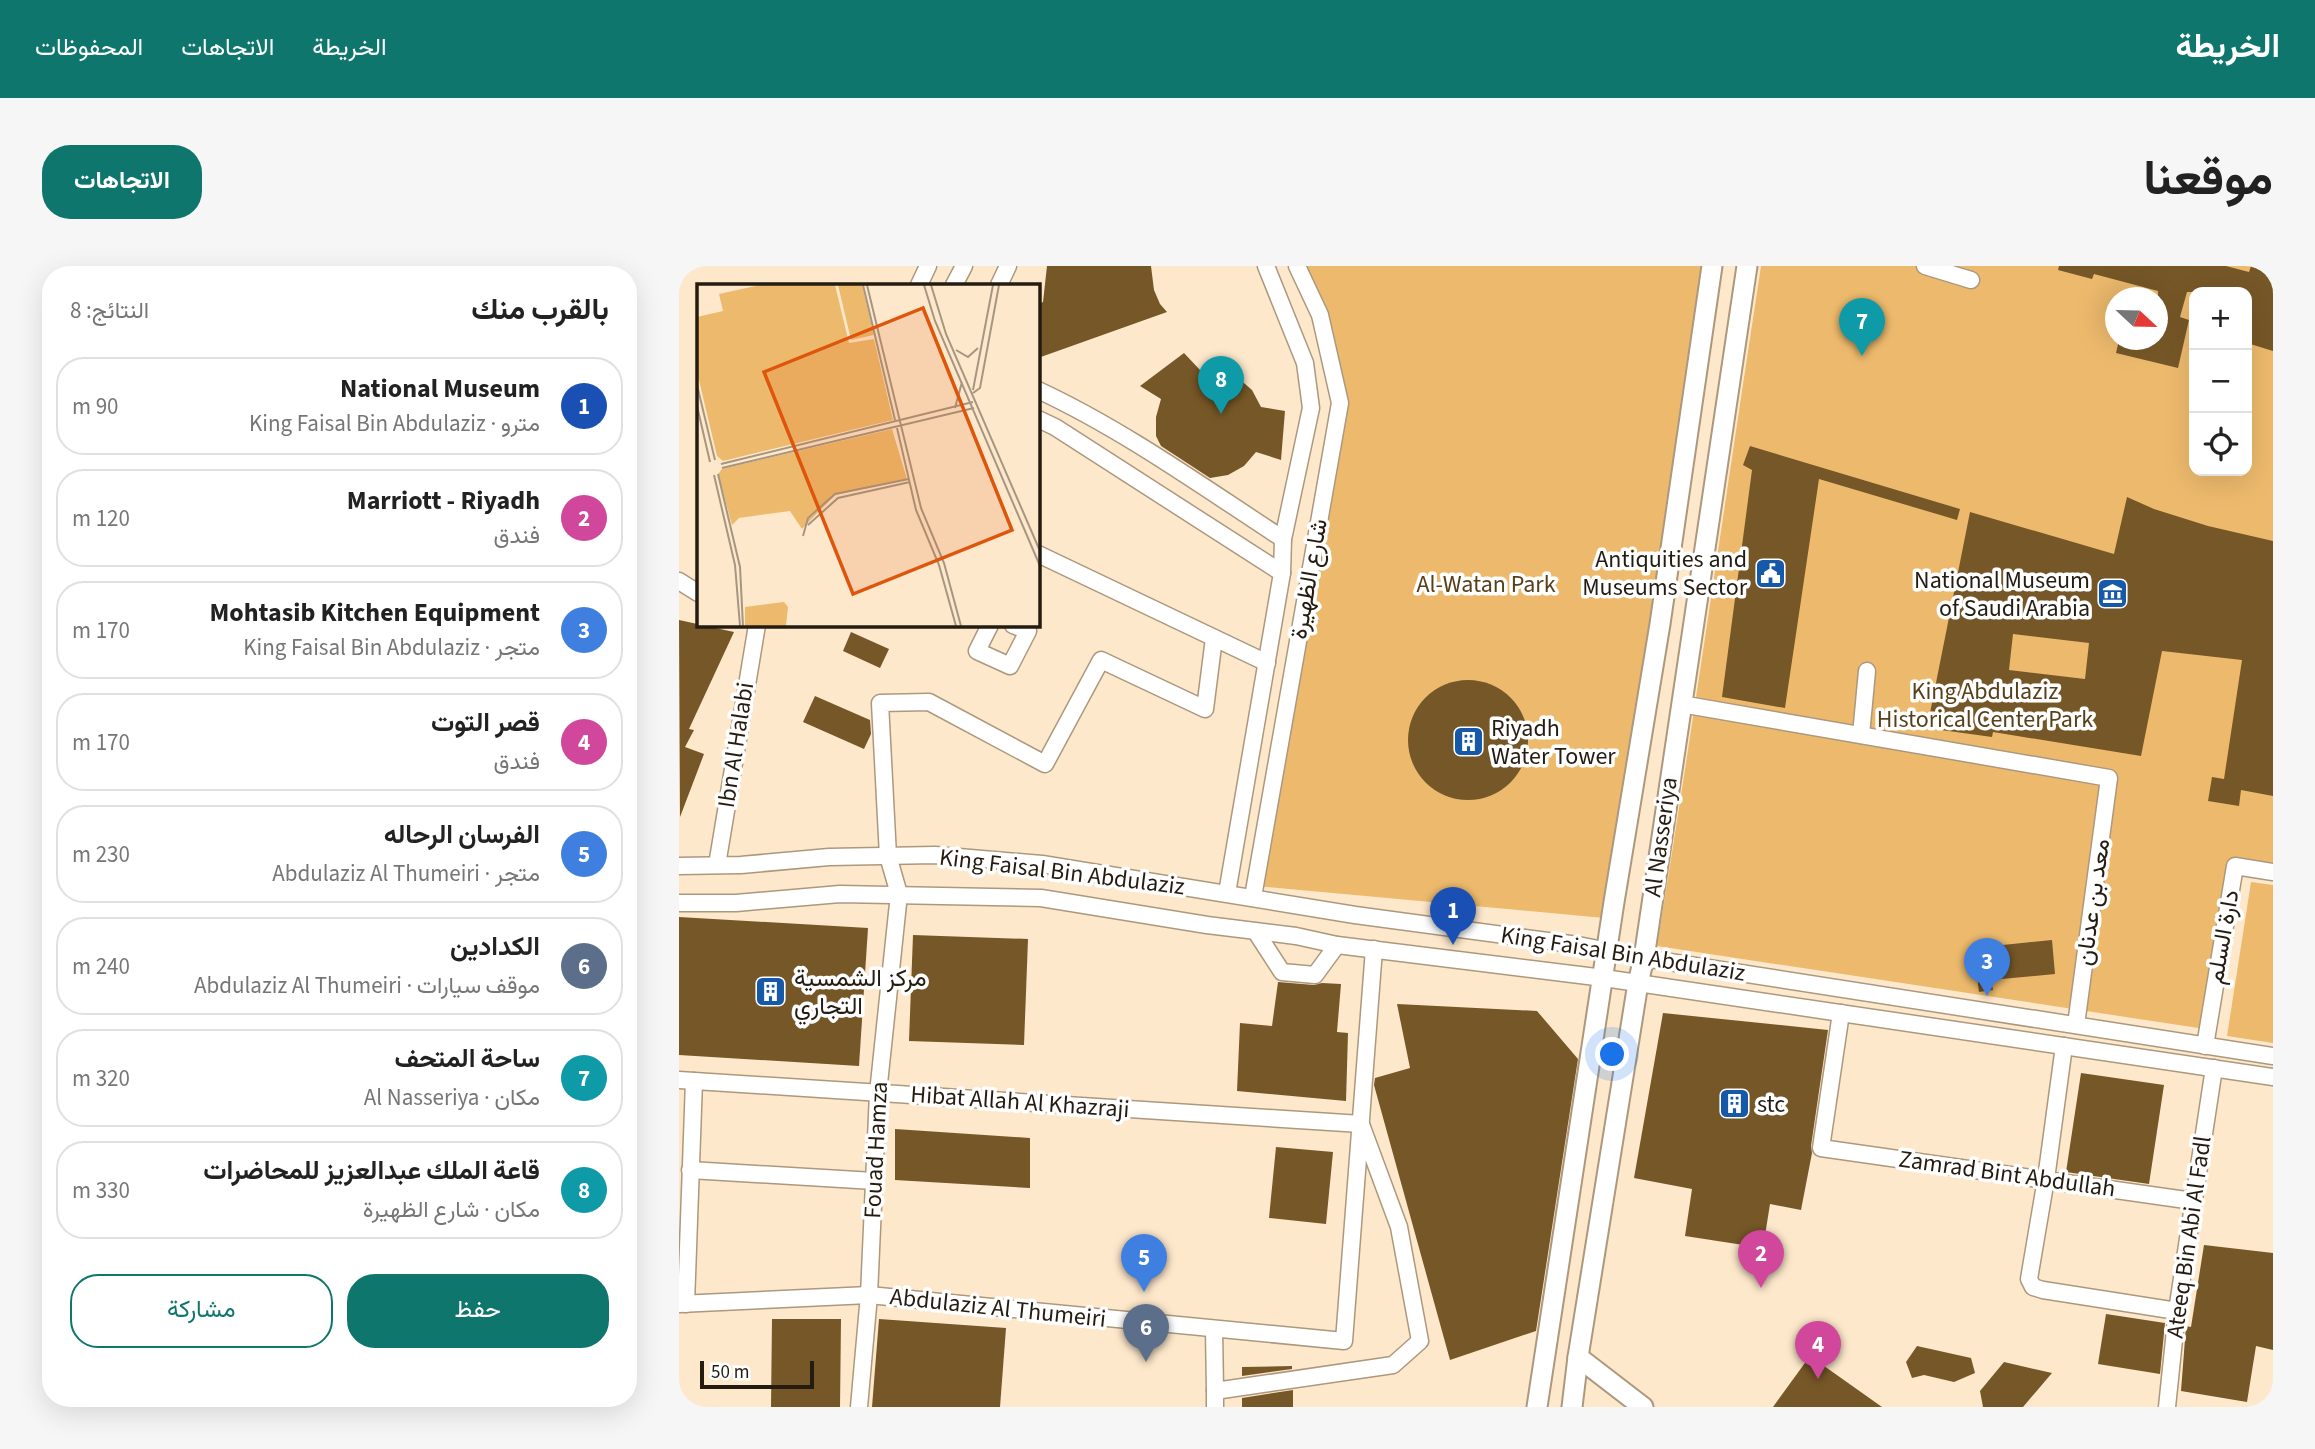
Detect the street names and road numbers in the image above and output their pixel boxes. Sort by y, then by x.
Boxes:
street label: شارع الظهيرة [1281,516,1337,642]
street label: Ibn Al Halabi [709,680,763,810]
street label: Al Nasseriya [1635,775,1687,899]
street label: معد بن عدنان [2067,836,2119,968]
street label: King Faisal Bin Abdulaziz [937,840,1187,904]
street label: دارة السلم [2198,887,2248,987]
street label: King Faisal Bin Abdulaziz [1498,917,1748,991]
street label: Hibat Allah Al Khazraji [909,1077,1131,1127]
street label: Fouad Hamza [855,1081,897,1219]
street label: Ateeq Bin Abi Al Fadl [2157,1134,2221,1340]
street label: Zamrad Bint Abdullah [1896,1141,2118,1207]
street label: Abdulaziz Al Thumeiri [888,1279,1108,1337]

